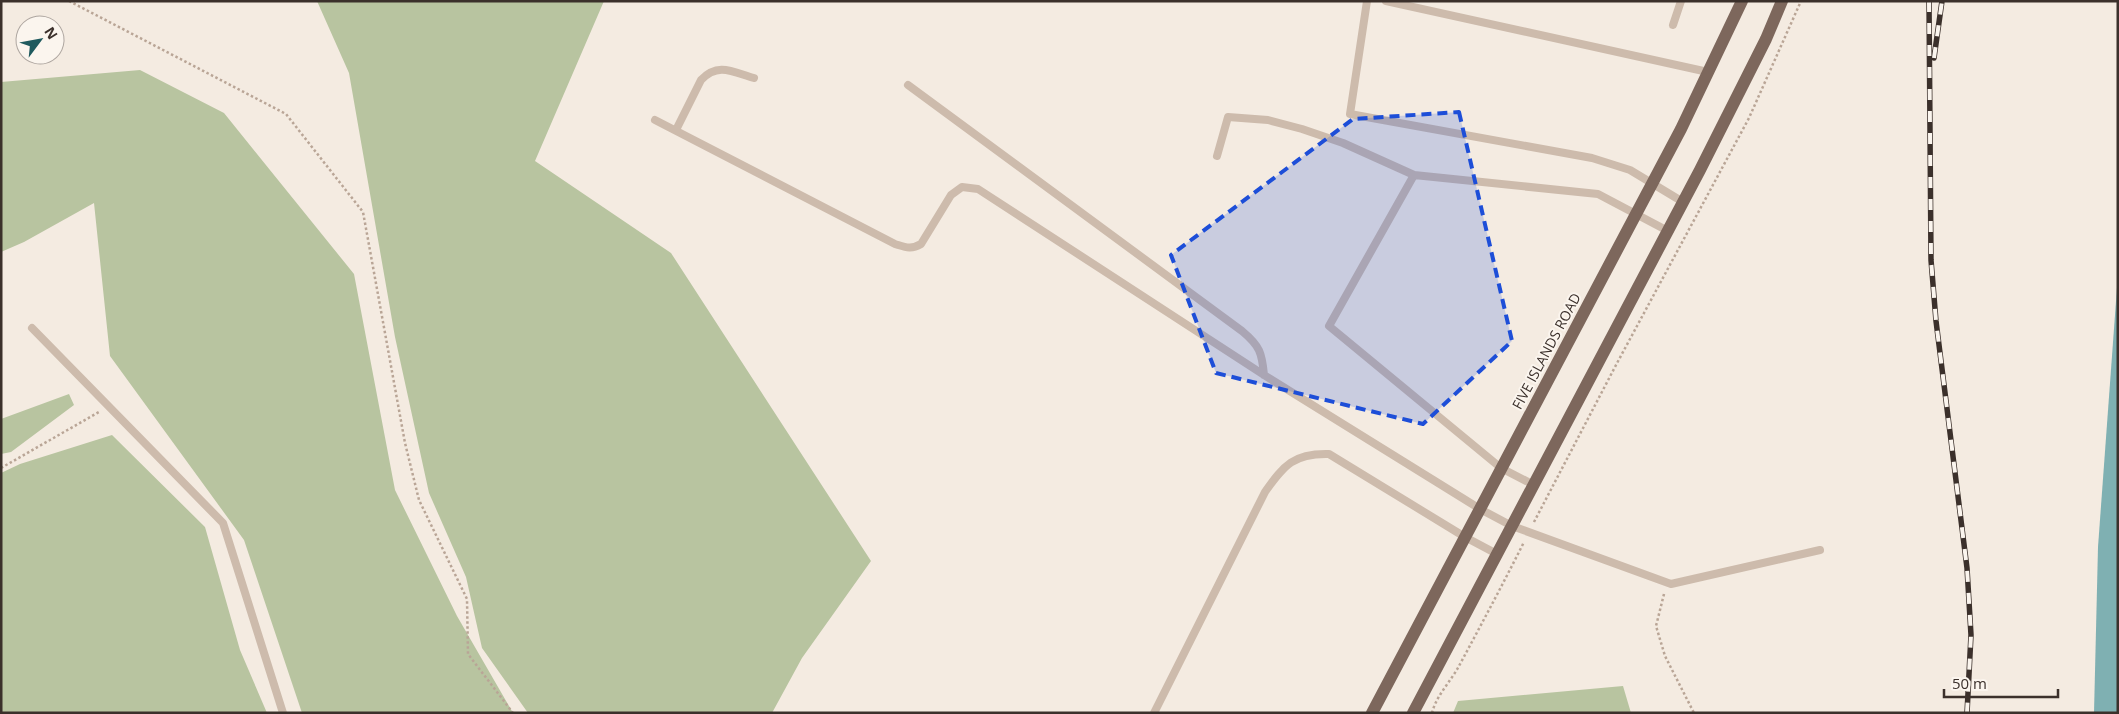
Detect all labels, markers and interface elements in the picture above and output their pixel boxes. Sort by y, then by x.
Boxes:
north arrow [15,15,65,65]
text: N [40,23,63,43]
street label: FIVE ISLANDS ROAD [1507,290,1585,412]
scale bar [1944,666,2058,698]
text: 50 m [1952,673,1987,693]

